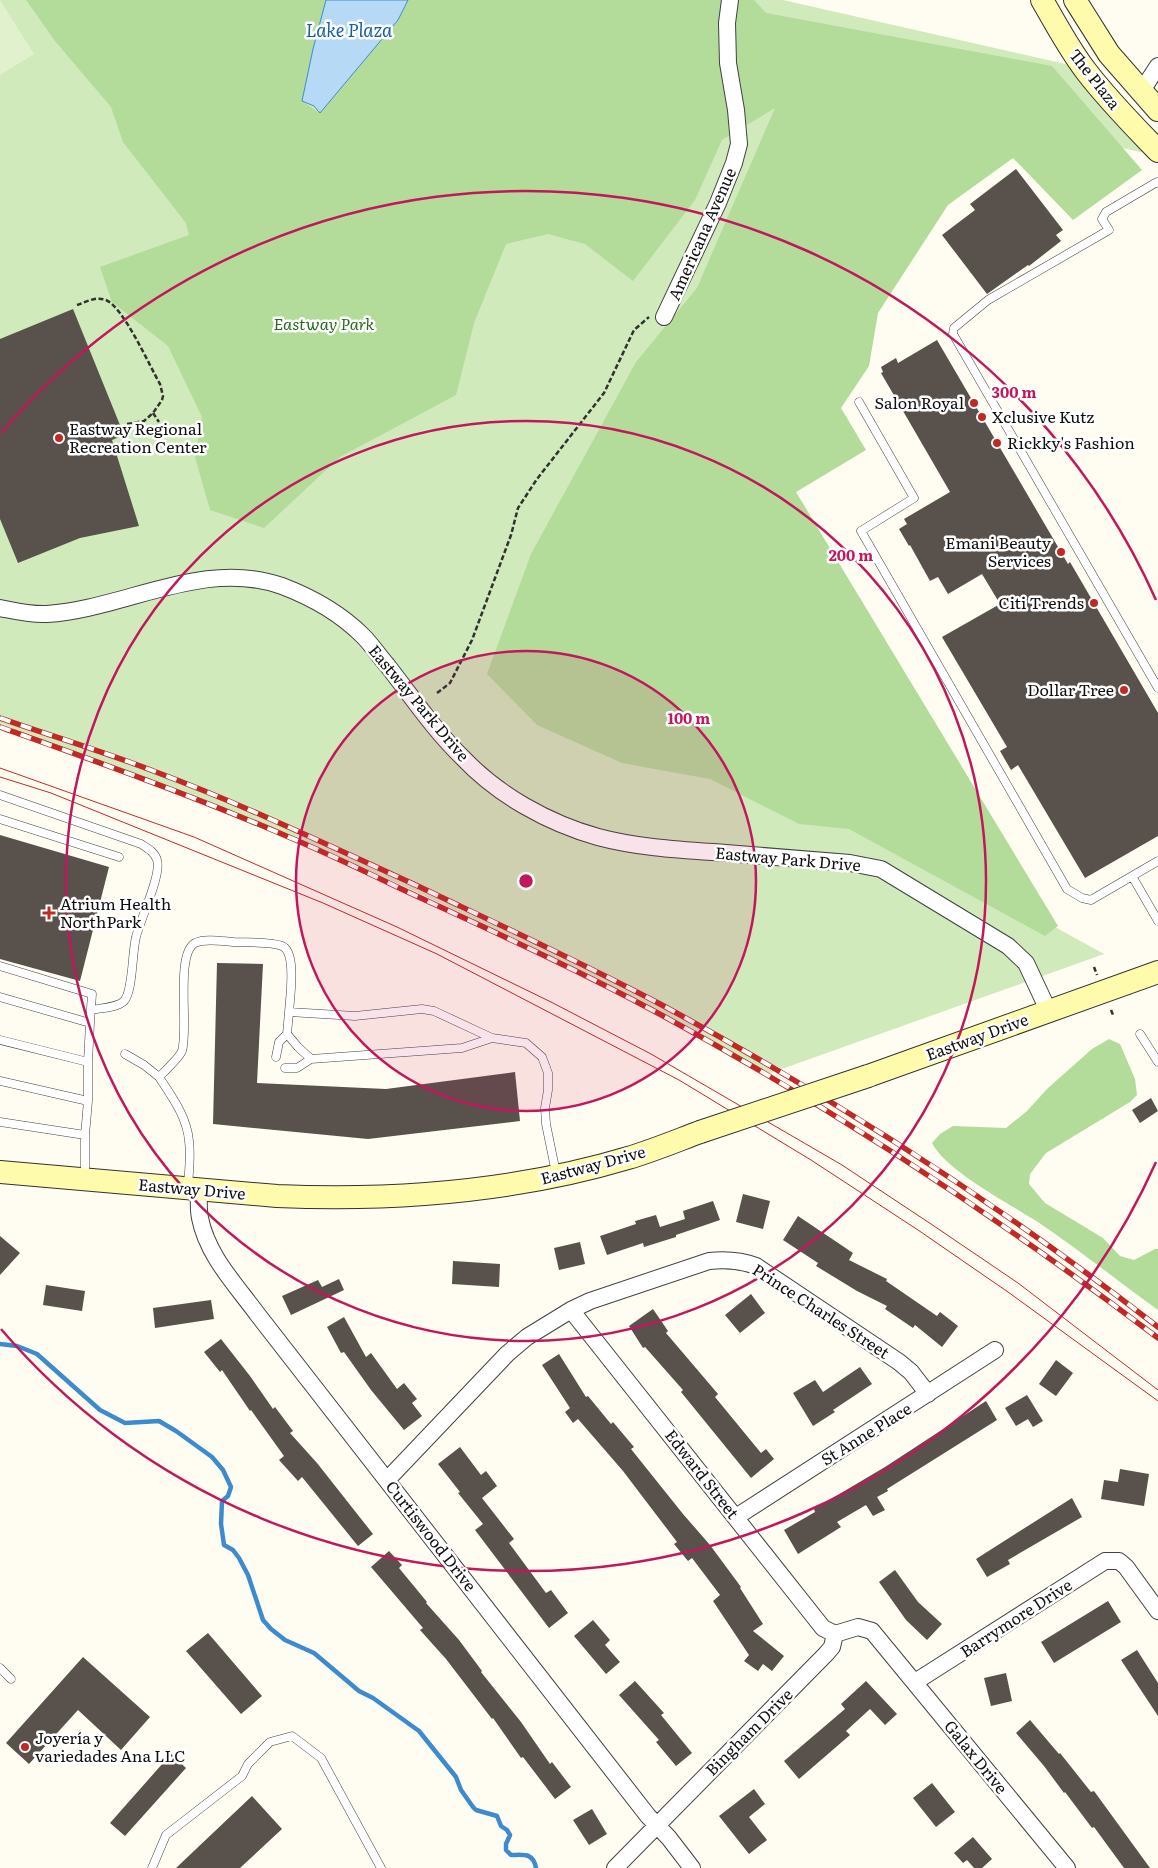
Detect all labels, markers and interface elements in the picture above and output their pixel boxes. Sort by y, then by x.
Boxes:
water label: Lake Plaza [306,16,393,43]
street label: The Plaza [1064,43,1127,114]
street label: Americana Avenue [661,163,741,304]
park label: Eastway Park [274,311,375,335]
text: 300 m [992,380,1036,403]
place label: Salon Royal [875,390,964,414]
marker: Salon Royal [968,397,980,409]
place label: Xclusive Kutz [992,404,1094,428]
marker: Xclusive Kutz [976,411,988,423]
place label: Eastway Regional Recreation Center [69,416,207,458]
place label: Rickky's Fashion [1007,430,1135,454]
marker: Eastway Regional Recreation Center [53,432,65,444]
marker: Rickky's Fashion [991,437,1003,449]
place label: Emani Beauty Services [945,530,1052,572]
text: 200 m [829,543,873,566]
marker: Emani Beauty Services [1055,546,1067,558]
place label: Citi Trends [998,590,1084,614]
marker: Citi Trends [1088,597,1100,609]
street label: Eastway Park Drive [364,639,476,766]
place label: Dollar Tree [1027,677,1114,701]
marker: Dollar Tree [1118,684,1130,696]
text: 100 m [668,706,710,729]
street label: Eastway Park Drive [714,840,862,876]
centre of rings [517,872,535,890]
place label: Atrium Health NorthPark [60,891,172,933]
marker: Atrium Health NorthPark [42,906,56,920]
street label: Eastway Drive [922,1006,1031,1066]
street label: Eastway Drive [538,1139,648,1190]
street label: Eastway Drive [137,1171,247,1205]
street label: Prince Charles Street [748,1257,895,1364]
street label: St Anne Place [816,1396,915,1471]
street label: Edward Street [660,1423,746,1524]
street label: Curtiswood Drive [381,1475,483,1596]
street label: Barrymore Drive [955,1572,1076,1662]
street label: Bingham Drive [699,1682,797,1780]
street label: Galax Drive [939,1714,1014,1798]
place label: Joyería y variedades Ana LLC [35,1725,186,1767]
marker: Joyería y variedades Ana LLC [19,1741,31,1753]

